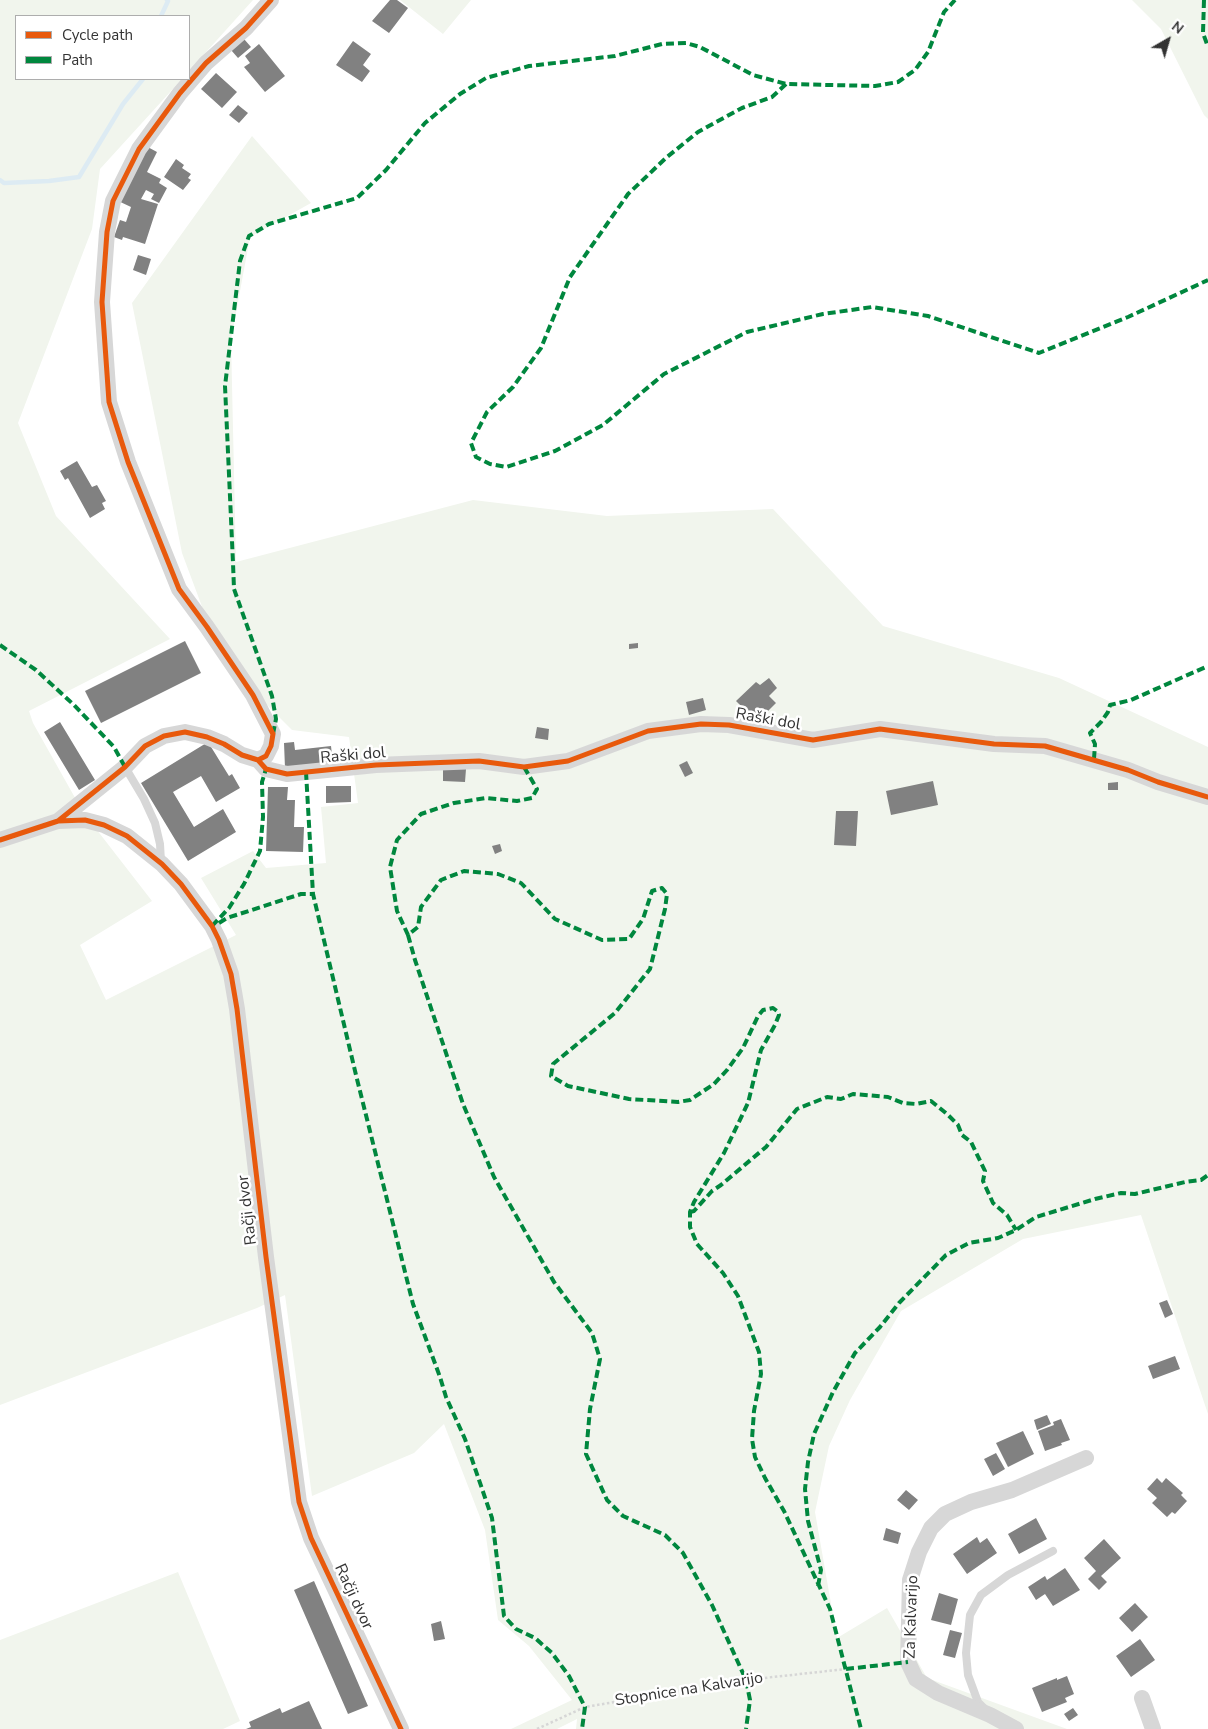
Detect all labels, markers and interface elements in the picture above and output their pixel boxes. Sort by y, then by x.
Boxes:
legend [15,15,190,80]
north arrow [1143,15,1193,65]
text: N [1168,17,1188,38]
text: Cycle path [62,25,133,45]
text: Path [62,50,93,70]
street label: Raški dol [734,705,802,735]
street label: Raški dol [319,744,387,768]
street label: Račji dvor [234,1174,262,1246]
street label: Račji dvor [329,1561,377,1633]
street label: Za Kalvarijo [901,1575,923,1659]
street label: Stopnice na Kalvarijo [614,1669,764,1711]

